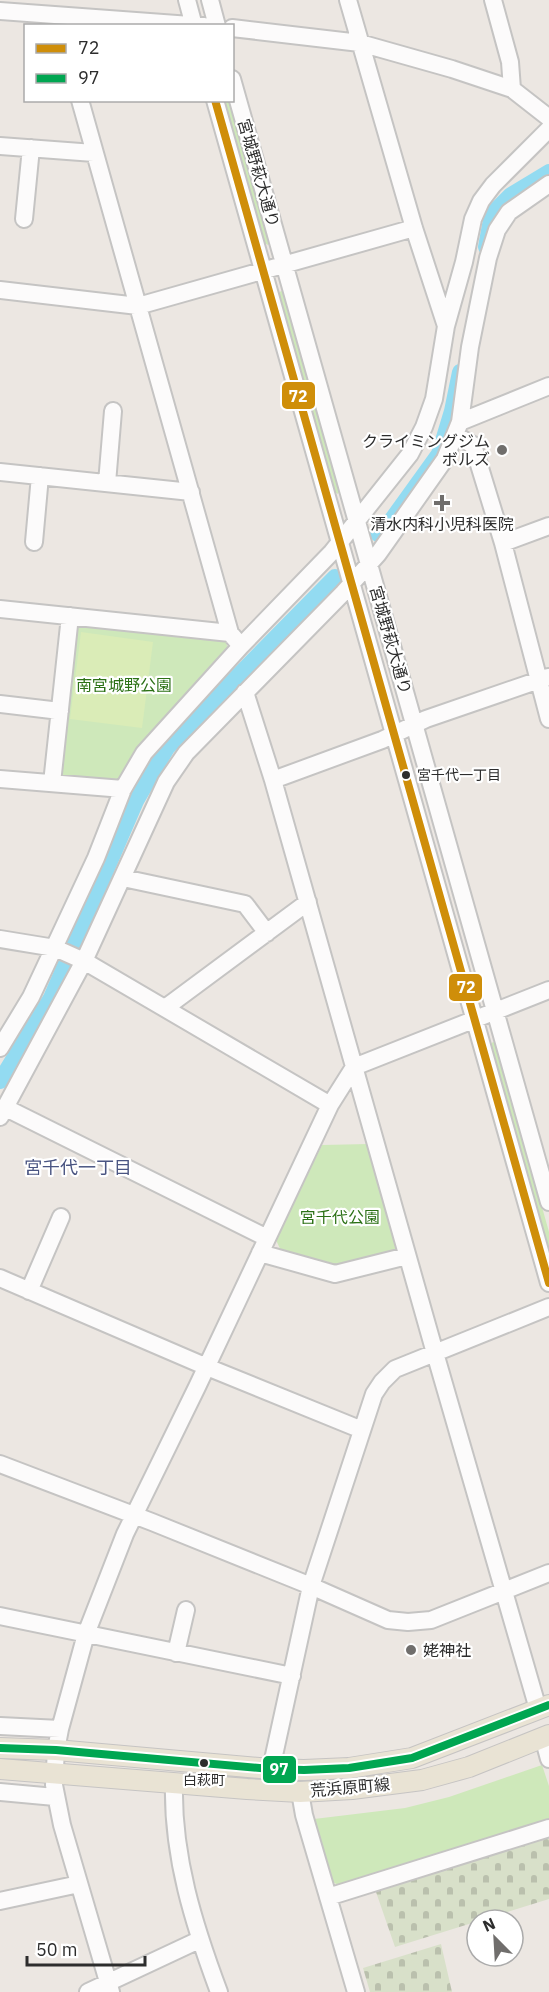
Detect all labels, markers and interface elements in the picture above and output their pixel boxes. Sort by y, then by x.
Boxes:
legend [24,24,234,102]
text: 72 [78,36,100,59]
text: 97 [78,66,100,89]
street label: 宮城野萩大通り [234,116,284,230]
line badge: 72 [281,381,316,410]
text: 72 [288,386,308,406]
place label: クライミングジム ボルズ [362,431,490,469]
marker: クライミングジム ボルズ [495,443,509,457]
marker: 清水内科小児科医院 [433,494,451,512]
place label: 清水内科小児科医院 [370,514,514,534]
street label: 宮城野萩大通り [366,583,416,697]
park label: 南宮城野公園 [76,675,172,695]
place label: 宮千代一丁目 [417,766,501,784]
marker: 宮千代一丁目 [400,769,412,781]
line badge: 72 [448,973,483,1002]
text: 72 [456,977,476,997]
district label: 宮千代一丁目 [24,1156,132,1179]
park label: 宮千代公園 [300,1207,380,1227]
place label: 姥神社 [423,1640,471,1660]
marker: 姥神社 [404,1643,418,1657]
line badge: 97 [262,1755,297,1784]
marker: 白萩町 [198,1757,210,1769]
text: 97 [269,1759,289,1779]
place label: 白萩町 [183,1771,225,1789]
street label: 荒浜原町線 [309,1774,391,1800]
north arrow [465,1908,525,1968]
text: N [480,1913,498,1936]
scale bar [27,1929,146,1967]
text: 50 m [36,1938,78,1961]

